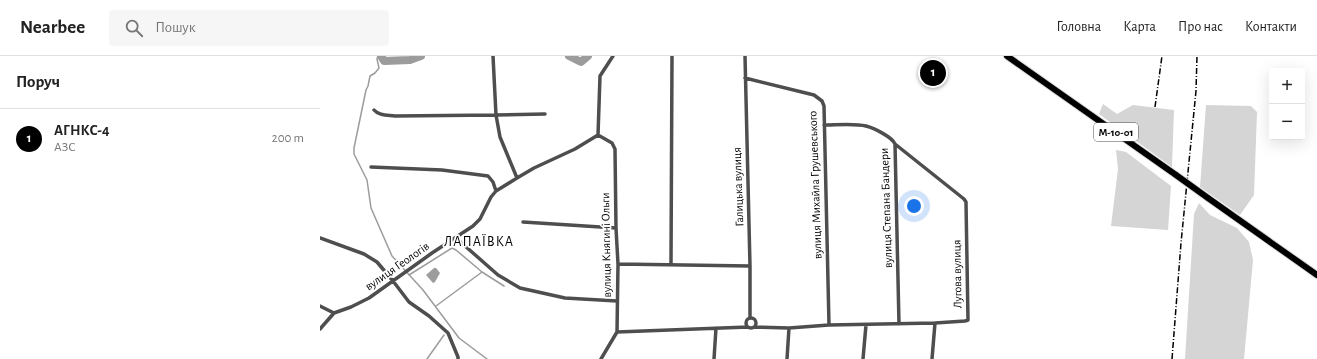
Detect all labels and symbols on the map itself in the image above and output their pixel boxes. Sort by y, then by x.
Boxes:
pin: 1 [920,58,946,88]
street label: вулиця Михайла Грушевського [806,110,825,259]
road number: М-10-01 [1094,123,1138,141]
street label: Галицька вулиця [731,147,746,227]
street label: вулиця Степана Бандери [878,148,895,268]
street label: вулиця Княгині Ольги [599,192,614,298]
your location [904,196,924,216]
district label: ЛАПАЇВКА [444,233,514,249]
street label: вулиця Геологів [363,239,432,293]
street label: Лугова вулиця [950,240,965,308]

